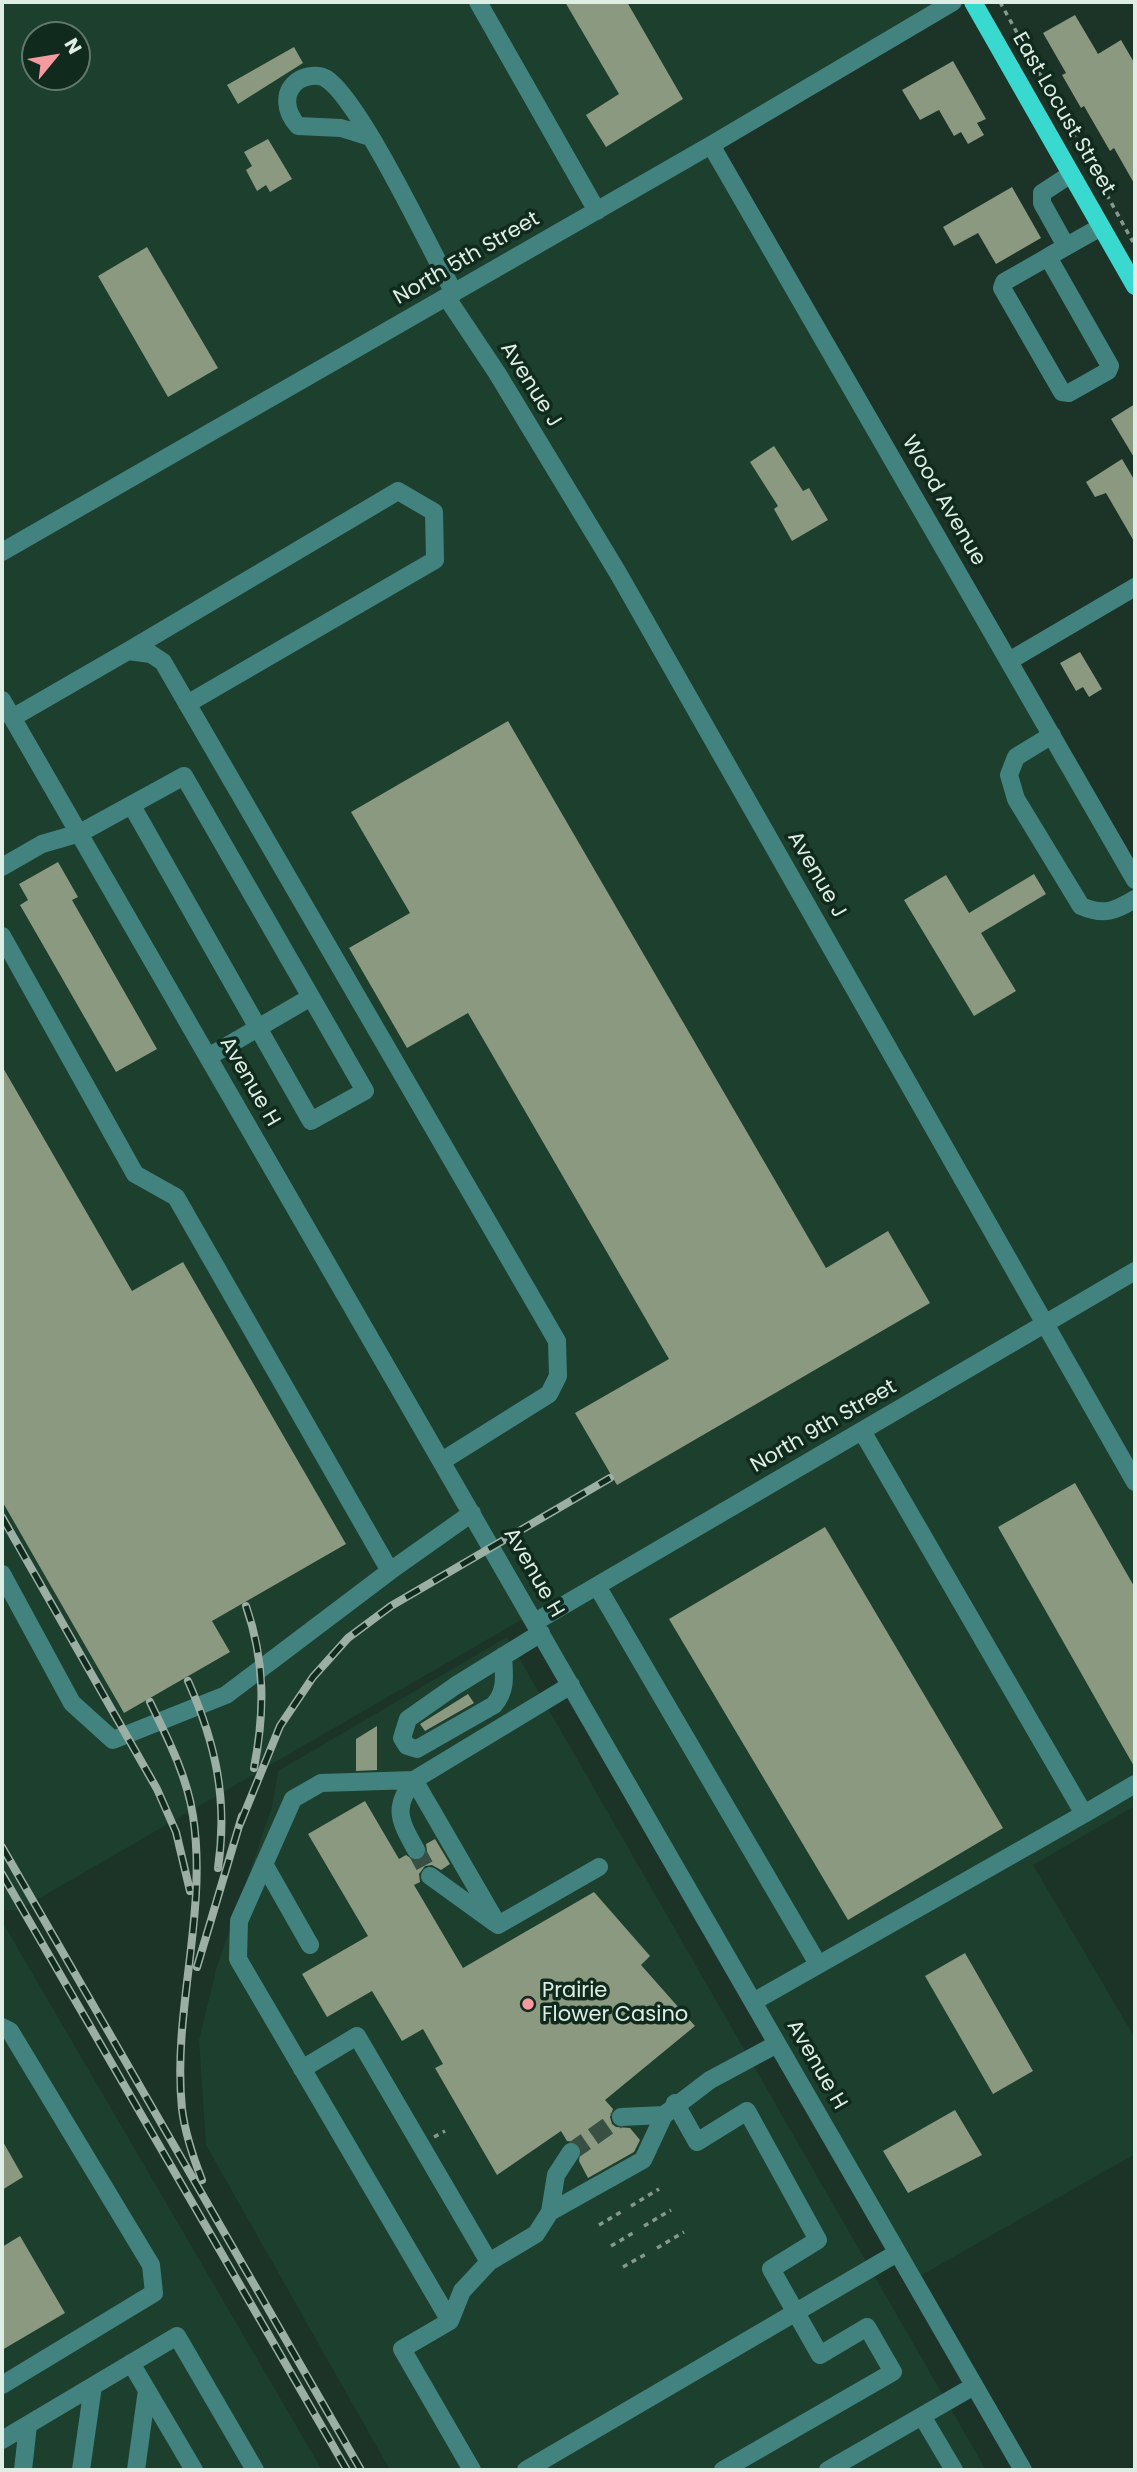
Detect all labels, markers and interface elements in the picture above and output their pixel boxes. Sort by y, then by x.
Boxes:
north arrow [21,21,91,91]
street label: East Locust Street [1006,28,1120,200]
text: N [58,33,88,59]
street label: North 5th Street [390,207,544,311]
street label: Avenue J [494,338,566,432]
street label: Wood Avenue [896,431,990,571]
street label: Avenue J [781,827,851,923]
street label: Avenue H [213,1033,285,1131]
street label: North 9th Street [747,1375,901,1479]
street label: Avenue H [497,1524,569,1622]
place label: Prairie Flower Casino [542,1979,688,2029]
marker: Prairie Flower Casino [520,1996,536,2012]
street label: Avenue H [780,2016,852,2114]

